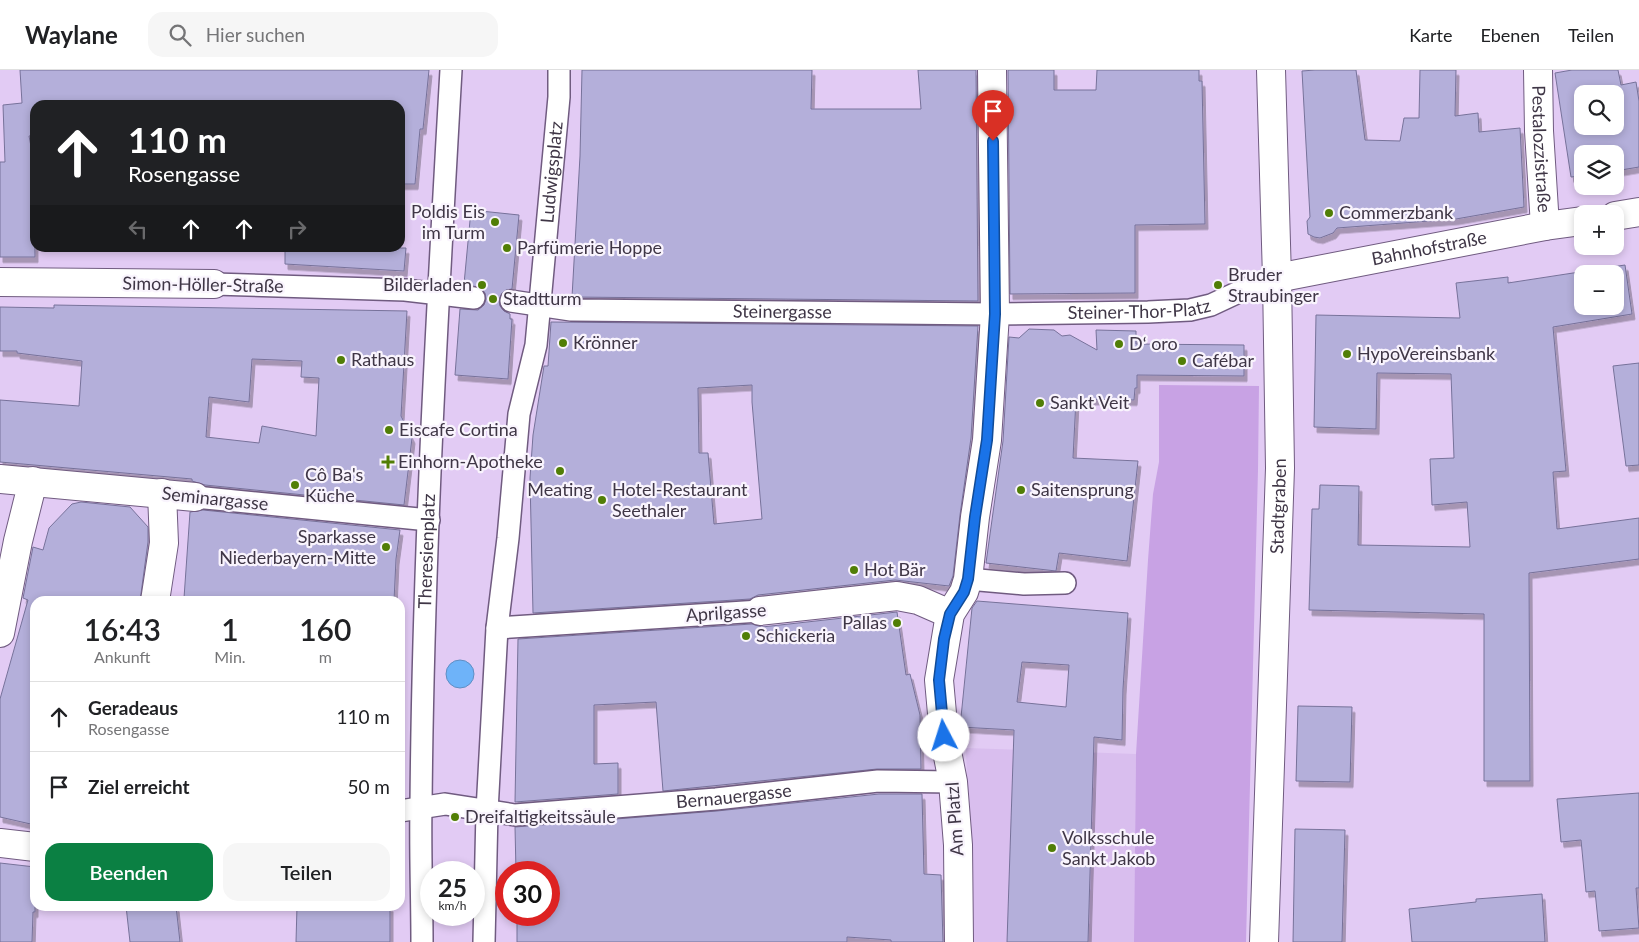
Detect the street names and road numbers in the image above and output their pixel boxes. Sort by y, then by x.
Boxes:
street label: Pestalozzistraße [1528,85,1556,213]
street label: Ludwigsplatz [535,120,567,224]
street label: Bahnhofstraße [1370,226,1488,269]
street label: Simon-Höller-Straße [122,272,284,296]
street label: Steiner-Thor-Platz [1068,294,1213,323]
street label: Steinergasse [733,300,832,322]
street label: Stadtgraben [1265,458,1290,554]
street label: Seminargasse [161,481,270,515]
street label: Theresienplatz [413,493,439,609]
street label: Aprilgasse [685,598,767,626]
street label: Bernauergasse [675,779,793,812]
street label: Am Platzl [940,781,968,857]

